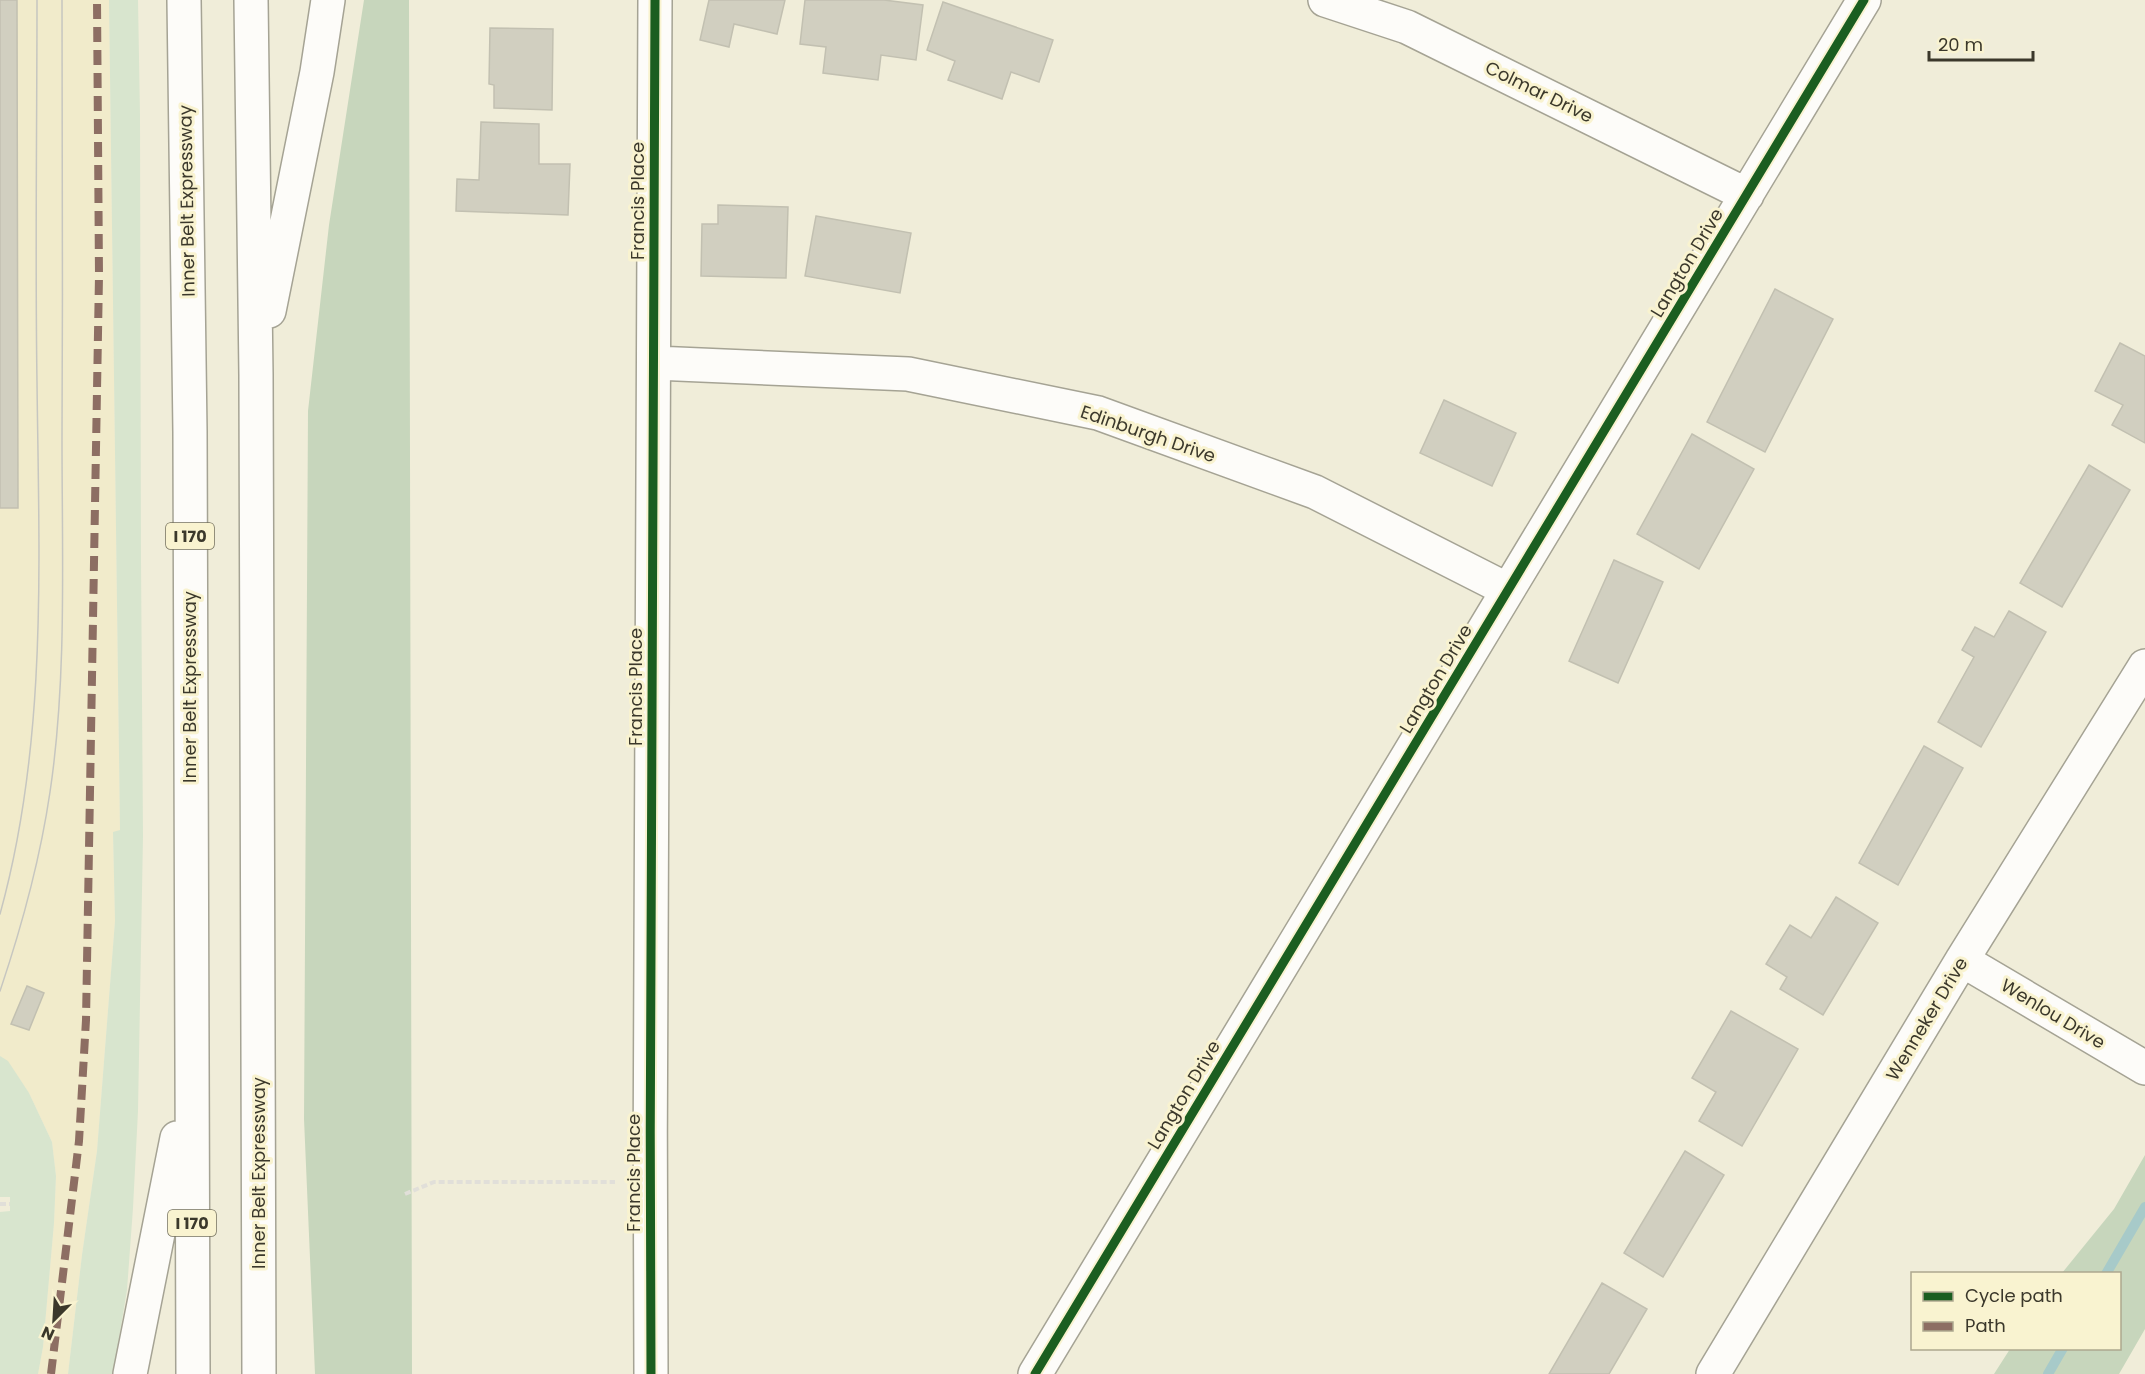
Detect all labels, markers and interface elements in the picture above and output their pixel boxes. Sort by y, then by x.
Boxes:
scale bar [1929,24,2032,62]
text: 20 m [1938,32,1983,57]
street label: Colmar Drive [1481,55,1597,128]
street label: Inner Belt Expressway [172,105,201,297]
street label: Francis Place [625,142,650,260]
street label: Langton Drive [1644,204,1729,322]
street label: Edinburgh Drive [1077,399,1219,468]
road number: I 170 [166,523,214,549]
street label: Inner Belt Expressway [177,591,202,783]
street label: Langton Drive [1393,620,1478,738]
street label: Francis Place [623,628,648,746]
street label: Wenneker Drive [1880,952,1973,1085]
street label: Wenlou Drive [1996,973,2110,1055]
street label: Langton Drive [1141,1036,1226,1154]
street label: Inner Belt Expressway [246,1077,271,1269]
street label: Francis Place [621,1114,646,1232]
road number: I 170 [168,1210,216,1236]
legend [1911,1272,2121,1350]
text: Cycle path [1965,1283,2063,1308]
north arrow [24,1290,84,1350]
text: Path [1965,1313,2006,1338]
text: N [38,1320,58,1346]

